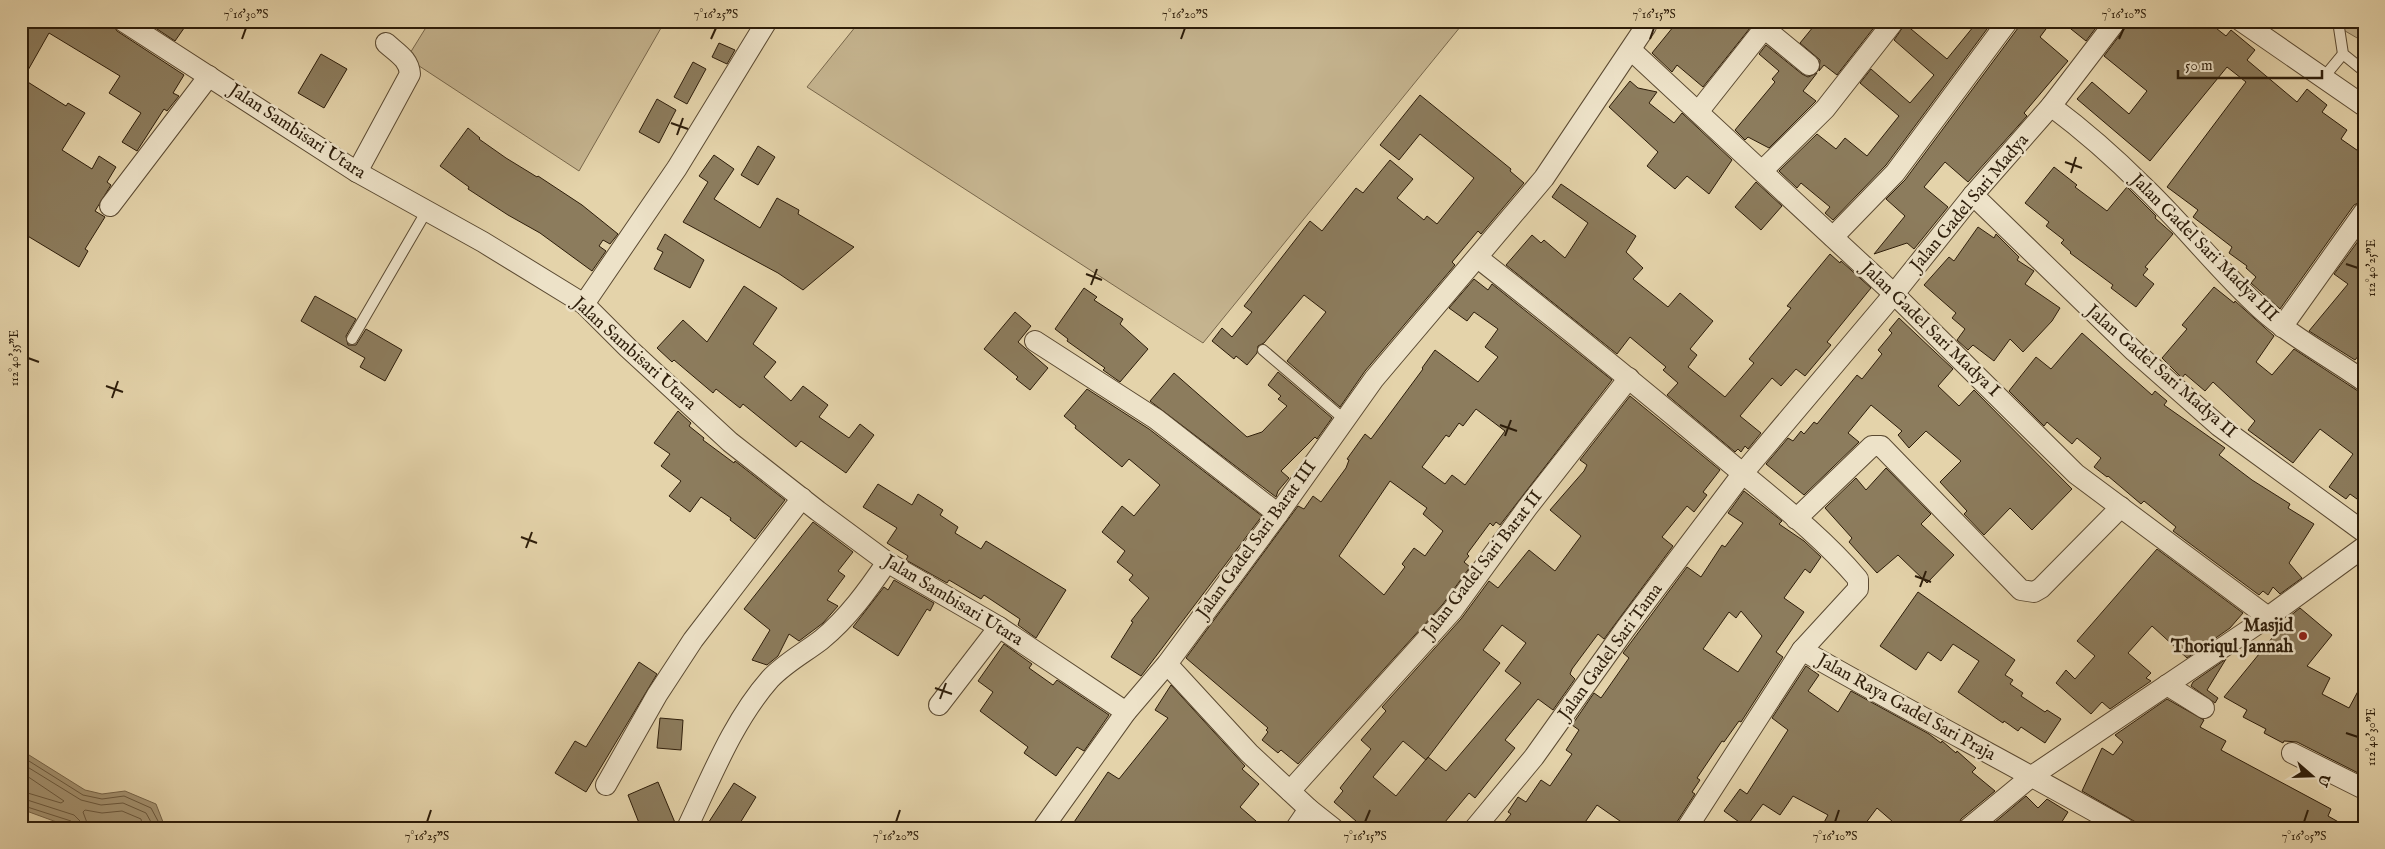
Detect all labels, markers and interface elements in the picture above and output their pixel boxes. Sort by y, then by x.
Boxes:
text: 7°16'30"S [224,7,268,22]
text: 7°16'25"S [694,7,738,22]
text: 7°16'20"S [1162,7,1208,22]
text: 7°16'15"S [1632,7,1676,22]
text: 7°16'10"S [2102,7,2146,22]
scale bar [2178,48,2321,80]
text: 50 m [2185,56,2213,75]
street label: Jalan Sambisari Utara [223,78,370,185]
street label: Jalan Gadel Sari Madya [1904,129,2034,278]
street label: Jalan Gadel Sari Madya III [2124,168,2283,327]
text: 112°40'25"E [2364,239,2379,297]
street label: Jalan Gadel Sari Madya I [1854,256,2005,403]
street label: Jalan Sambisari Utara [566,291,701,416]
street label: Jalan Gadel Sari Madya II [2079,299,2241,444]
text: 112°40'35"E [7,330,22,386]
street label: Jalan Gadel Sari Barat III [1191,456,1322,625]
street label: Jalan Gadel Sari Barat II [1417,486,1548,645]
street label: Jalan Sambisari Utara [877,549,1027,652]
street label: Jalan Gadel Sari Tama [1553,579,1668,726]
place label: Masjid Thoriqul Jannah [2170,615,2293,659]
marker: Masjid Thoriqul Jannah [2297,630,2309,642]
street label: Jalan Raya Gadel Sari Praja [1811,648,1999,767]
text: 112°40'30"E [2364,708,2379,766]
north arrow [2288,752,2338,802]
text: U [2312,771,2334,790]
text: 7°16'25"S [405,829,449,844]
text: 7°16'20"S [873,829,919,844]
text: 7°16'15"S [1343,829,1387,844]
text: 7°16'10"S [1813,829,1857,844]
text: 7°16'05"S [2282,829,2326,844]

